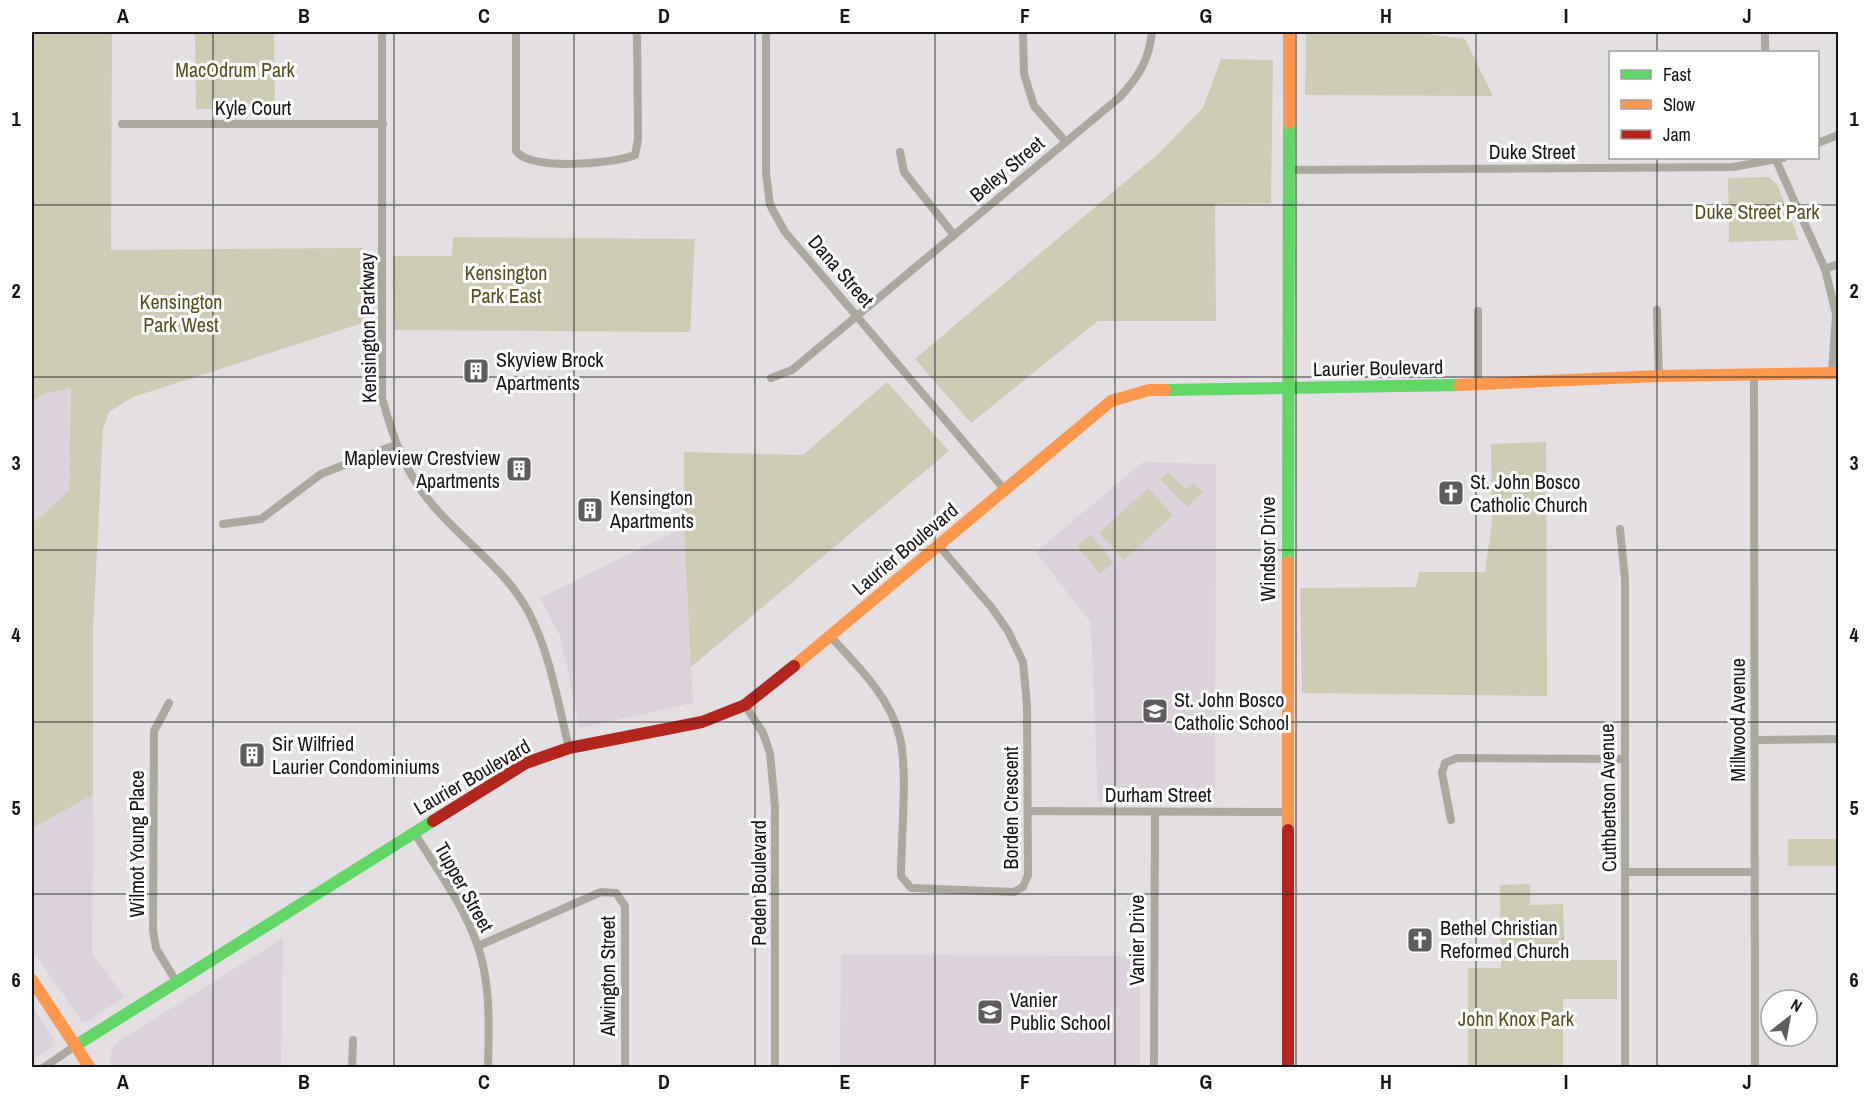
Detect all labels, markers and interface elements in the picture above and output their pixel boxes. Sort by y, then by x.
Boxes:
text: A [117,2,129,29]
text: B [298,2,310,29]
text: C [478,2,490,29]
text: D [658,2,670,29]
text: E [840,2,851,29]
text: F [1020,2,1030,29]
text: G [1200,2,1212,29]
text: H [1380,2,1392,29]
text: I [1564,2,1568,29]
text: J [1742,2,1752,29]
legend [1609,51,1819,159]
park label: MacOdrum Park [175,56,295,83]
text: Fast [1663,62,1691,87]
text: Slow [1663,92,1695,117]
street label: Kyle Court [215,94,292,121]
text: 1 [11,105,21,132]
text: 1 [1849,105,1859,132]
text: Jam [1663,122,1691,147]
street label: Beley Street [964,129,1050,208]
street label: Duke Street [1489,138,1576,165]
park label: Duke Street Park [1695,198,1820,225]
street label: Dana Street [802,229,881,313]
street label: Kensington Parkway [353,252,382,403]
park label: Kensington Park East [465,259,547,309]
text: 2 [11,277,21,304]
text: 2 [1849,277,1859,304]
park label: Kensington Park West [140,288,222,338]
place label: Skyview Brock Apartments [495,346,604,396]
street label: Laurier Boulevard [1313,353,1443,382]
building icon: Skyview Brock Apartments [461,356,491,386]
place label: Mapleview Crestview Apartments [344,444,500,494]
text: 3 [11,449,21,476]
text: 3 [1849,449,1859,476]
building icon: Mapleview Crestview Apartments [504,454,534,484]
place label: St. John Bosco Catholic Church [1470,468,1588,518]
church icon: St. John Bosco Catholic Church [1436,478,1466,508]
place label: Kensington Apartments [609,484,694,534]
building icon: Kensington Apartments [575,495,605,525]
street label: Laurier Boulevard [846,496,963,601]
street label: Windsor Drive [1254,497,1281,601]
text: 4 [11,621,21,648]
text: 4 [1849,621,1859,648]
street label: Millwood Avenue [1724,658,1751,782]
place label: St. John Bosco Catholic School [1174,686,1289,736]
school or university icon: St. John Bosco Catholic School [1140,696,1170,726]
street label: Cuthbertson Avenue [1593,724,1622,872]
place label: Sir Wilfried Laurier Condominiums [272,730,440,780]
street label: Laurier Boulevard [409,732,535,821]
building icon: Sir Wilfried Laurier Condominiums [237,740,267,770]
street label: Borden Crescent [997,746,1024,870]
street label: Wilmot Young Place [123,771,150,918]
street label: Durham Street [1105,781,1212,808]
text: 5 [11,794,21,821]
text: 5 [1849,794,1859,821]
street label: Peden Boulevard [745,820,772,946]
street label: Tupper Street [429,837,500,937]
street label: Vanier Drive [1123,895,1150,985]
place label: Bethel Christian Reformed Church [1440,914,1569,964]
street label: Alwington Street [594,915,621,1037]
church icon: Bethel Christian Reformed Church [1405,925,1435,955]
text: 6 [11,966,21,993]
text: 6 [1849,966,1859,993]
place label: Vanier Public School [1010,986,1110,1036]
north arrow [1759,988,1819,1048]
text: N [1787,993,1806,1017]
school or university icon: Vanier Public School [975,997,1005,1027]
park label: John Knox Park [1458,1005,1575,1032]
text: A [117,1068,129,1095]
text: B [298,1068,310,1095]
text: C [478,1068,490,1095]
text: D [658,1068,670,1095]
text: E [840,1068,851,1095]
text: F [1020,1068,1030,1095]
text: G [1200,1068,1212,1095]
text: H [1380,1068,1392,1095]
text: I [1564,1068,1568,1095]
text: J [1742,1068,1752,1095]

